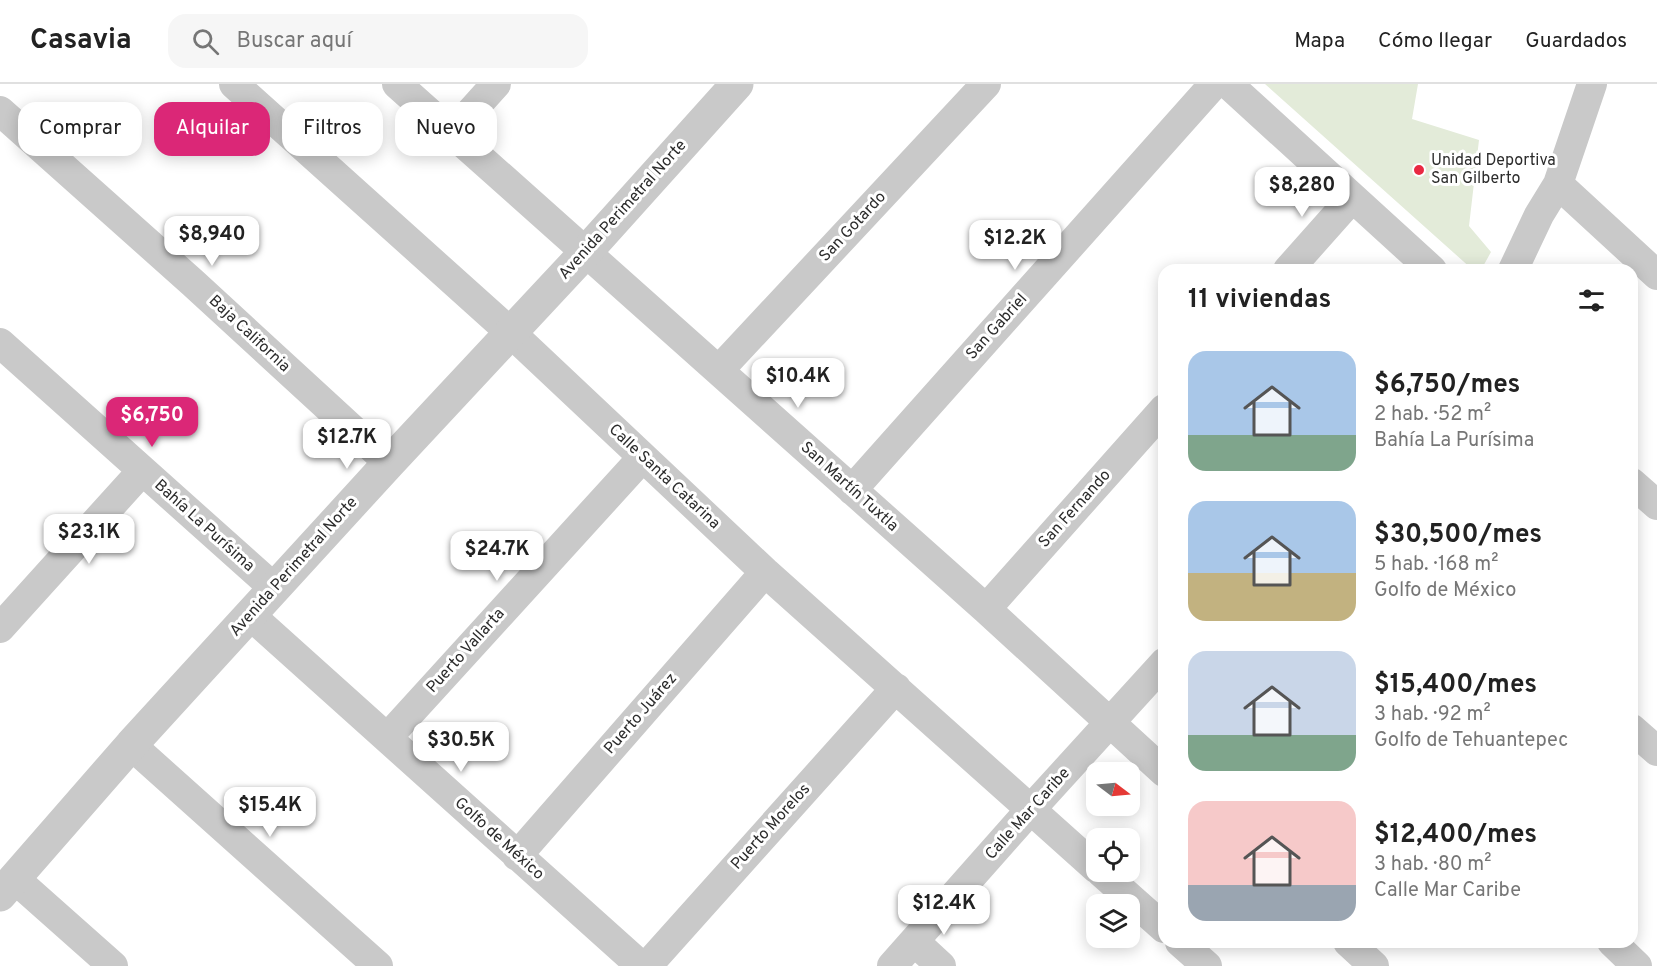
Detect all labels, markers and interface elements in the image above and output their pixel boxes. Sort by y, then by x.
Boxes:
search box [168,14,588,68]
text: Casavia [30,23,132,59]
icon: search [189,25,222,58]
text: Buscar aquí [237,28,352,55]
text: Mapa [1294,28,1345,55]
text: Cómo llegar [1378,28,1492,55]
text: Guardados [1525,28,1627,55]
chip: Comprar [18,102,142,156]
chip: Alquilar [154,102,270,156]
chip: Filtros [282,102,383,156]
chip: Nuevo [395,102,497,156]
street label: Avenida Perimetral Norte [555,136,691,284]
place label: Unidad Deportiva San Gilberto [1431,151,1556,189]
marker: Unidad Deportiva San Gilberto [1412,163,1426,177]
pin: $8,280 [1253,167,1351,218]
text: $8,280 [1269,173,1335,199]
street label: San Gotardo [815,188,891,266]
pin: $8,940 [163,216,261,267]
pin: $12.2K [966,220,1064,271]
text: $8,940 [178,222,246,248]
text: $12.2K [983,226,1047,252]
text: 11 viviendas [1188,284,1331,317]
icon: filters [1575,284,1608,317]
street label: San Gabriel [962,290,1032,364]
street label: Baja California [204,291,294,377]
pin: $10.4K [749,358,847,409]
text: $10.4K [765,364,831,390]
text: $6,750/mes [1374,369,1520,402]
icon: home [1236,375,1308,447]
pin: $6,750 [103,397,201,448]
text: 2 hab. · 52 m² [1374,402,1491,428]
text: $6,750 [120,403,184,429]
pin: $12.7K [298,419,396,470]
street label: Calle Santa Catarina [604,420,724,534]
text: $12.7K [317,425,377,451]
text: Bahía La Purísima [1374,428,1534,454]
street label: San Martín Tuxtla [796,438,902,536]
street label: San Fernando [1035,466,1115,552]
street label: Bahía La Purísima [150,476,258,576]
street label: Avenida Perimetral Norte [226,493,362,641]
pin: $23.1K [40,514,138,565]
text: $30,500/mes [1374,519,1542,552]
text: $23.1K [58,520,120,546]
icon: home [1236,525,1308,597]
pin: $24.7K [448,531,546,582]
text: $24.7K [464,537,530,563]
text: 5 hab. · 168 m² [1374,552,1499,578]
text: Golfo de México [1374,578,1517,604]
street label: Puerto Vallarta [423,604,509,698]
street label: Puerto Juárez [600,669,682,759]
text: $15,400/mes [1374,669,1537,702]
icon: home [1236,675,1308,747]
text: 3 hab. · 92 m² [1374,702,1491,728]
pin: $30.5K [412,722,510,773]
text: $30.5K [427,728,495,754]
text: Golfo de Tehuantepec [1374,728,1568,754]
north arrow [1086,762,1140,816]
map controls [1086,762,1140,948]
street label: Calle Mar Caribe [981,764,1075,864]
street label: Puerto Morelos [727,780,815,874]
pin: $15.4K [221,787,319,838]
text: $15.4K [238,793,302,819]
street label: Golfo de México [450,793,548,885]
text: $12,400/mes [1374,819,1537,852]
icon: home [1236,825,1308,897]
button: locate [1086,828,1140,882]
text: 3 hab. · 80 m² [1374,852,1491,878]
text: Calle Mar Caribe [1374,878,1521,904]
pin: $12.4K [895,885,993,936]
text: $12.4K [912,891,976,917]
button: layers [1086,894,1140,948]

